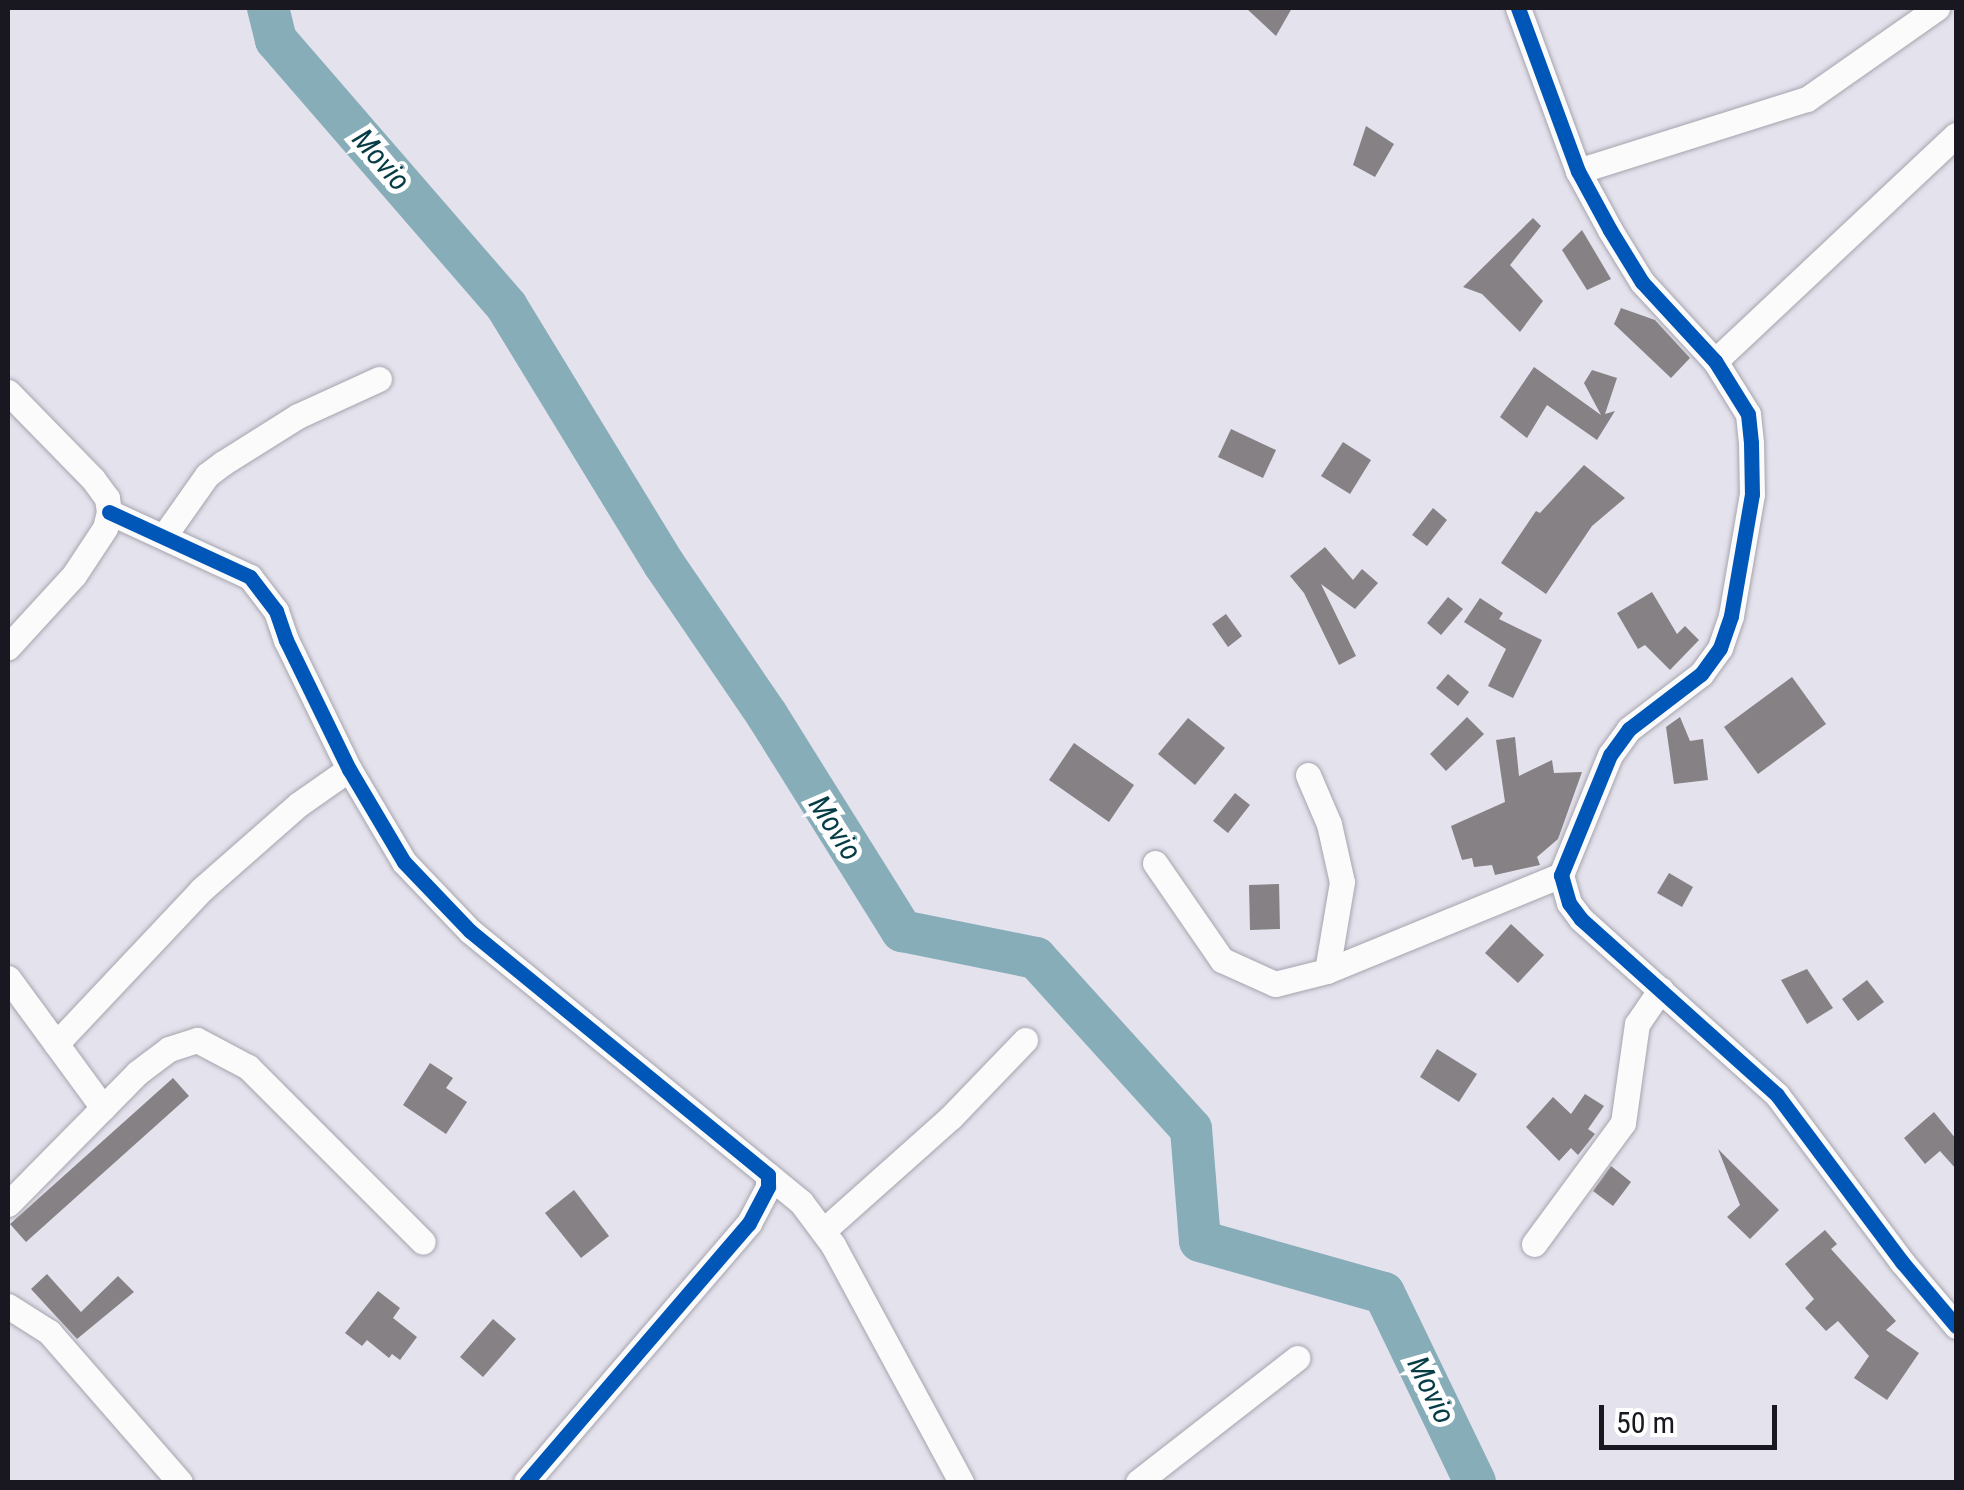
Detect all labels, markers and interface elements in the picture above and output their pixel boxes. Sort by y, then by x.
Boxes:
water label: Movio [344,122,418,198]
water label: Movio [801,789,869,867]
water label: Movio [1399,1351,1463,1429]
scale bar [1604,1385,1782,1447]
text: 50 m [1616,1405,1675,1440]

